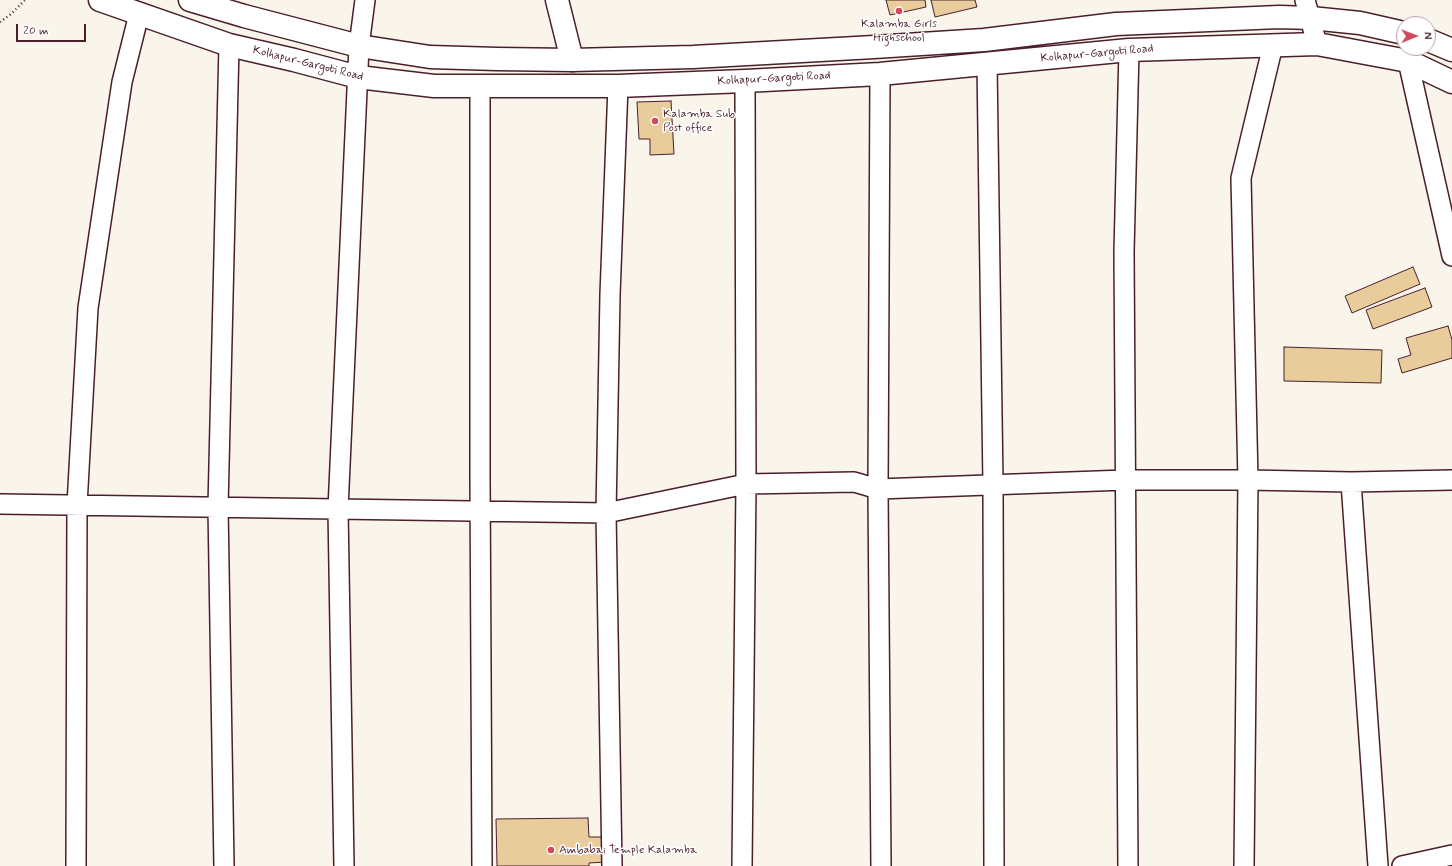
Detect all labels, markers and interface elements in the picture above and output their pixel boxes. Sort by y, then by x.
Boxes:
marker: Kalamba Girls Highschool [894,6,904,16]
scale bar [18,16,88,42]
north arrow [1396,16,1436,56]
place label: Kalamba Girls Highschool [861,17,937,45]
text: 20 m [23,23,49,39]
text: N [1420,32,1434,40]
street label: Kolhapur-Gargoti Road [1040,42,1154,66]
street label: Kolhapur-Gargoti Road [251,43,365,85]
street label: Kolhapur-Gargoti Road [717,69,831,89]
place label: Kalamba Sub Post office [663,107,735,135]
marker: Kalamba Sub Post office [650,116,660,126]
place label: Ambabai Temple Kalamba [559,843,697,857]
marker: Ambabai Temple Kalamba [546,845,556,855]

